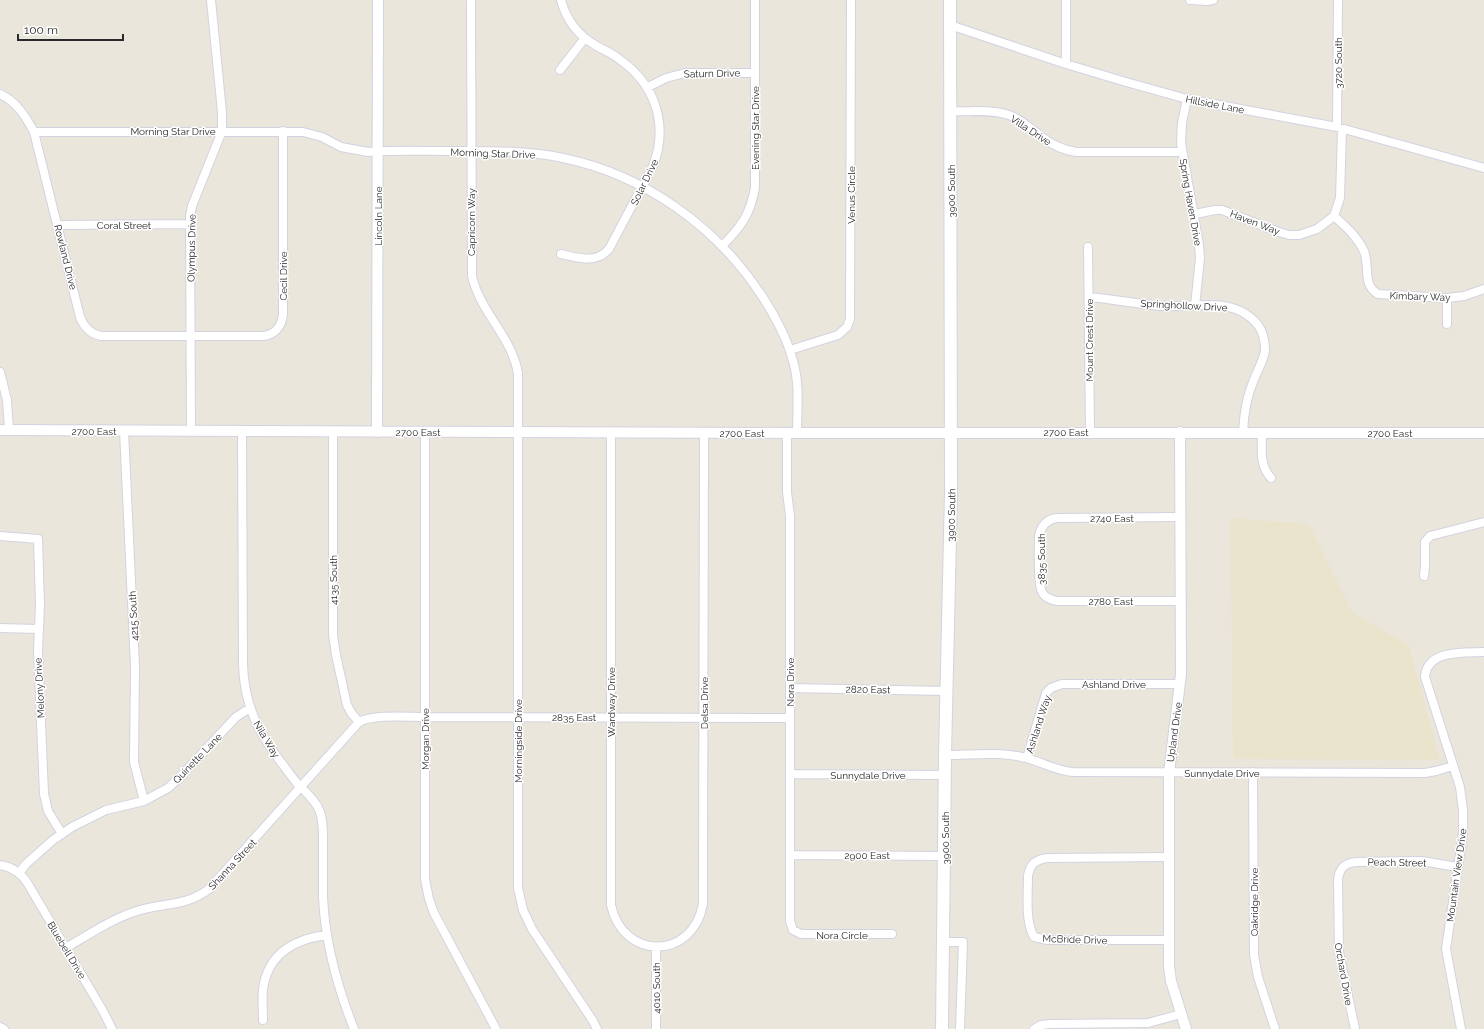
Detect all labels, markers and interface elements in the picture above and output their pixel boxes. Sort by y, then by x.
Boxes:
scale bar [18,16,123,42]
text: 100 m [24,23,58,37]
street label: 3720 South [1333,37,1344,89]
street label: Saturn Drive [684,68,740,79]
street label: Evening Star Drive [750,86,761,170]
street label: Hillside Lane [1185,93,1245,116]
street label: Villa Drive [1008,113,1053,148]
street label: Morning Star Drive [130,126,216,137]
street label: Morning Star Drive [450,147,536,160]
street label: Solar Drive [629,157,660,207]
street label: Spring Haven Drive [1177,158,1204,247]
street label: 3900 South [946,164,957,218]
street label: Venus Circle [846,166,857,224]
street label: Lincoln Lane [373,186,384,246]
street label: Capricorn Way [466,188,477,256]
street label: Haven Way [1228,208,1282,237]
street label: Olympus Drive [185,214,198,282]
street label: Coral Street [97,220,152,231]
street label: Rowland Drive [52,223,79,291]
street label: Cecil Drive [278,251,289,301]
street label: Kimbary Way [1389,290,1451,303]
street label: Mount Crest Drive [1084,298,1095,381]
street label: Springhollow Drive [1140,298,1228,313]
street label: 2700 East [72,426,117,437]
street label: 2700 East [396,427,441,438]
street label: 2700 East [1044,427,1089,438]
street label: 2700 East [720,428,765,439]
street label: 2700 East [1368,428,1413,439]
street label: 3900 South [946,488,957,542]
street label: 2740 East [1090,513,1135,524]
street label: 3835 South [1036,533,1047,585]
street label: 4135 South [328,555,339,605]
street label: 4215 South [127,591,140,641]
street label: 2780 East [1089,596,1134,607]
street label: Melony Drive [32,657,47,718]
street label: Nora Drive [785,657,796,706]
street label: Wardway Drive [606,667,617,737]
street label: Delsa Drive [699,677,710,729]
street label: Ashland Drive [1082,679,1146,690]
street label: 2820 East [846,684,891,695]
street label: Ashland Way [1024,693,1053,755]
street label: Morningside Drive [513,699,524,783]
street label: Upland Drive [1165,701,1184,763]
street label: Morgan Drive [420,708,431,770]
street label: 2835 East [552,712,597,723]
street label: Nila Way [251,719,282,760]
street label: Quinette Lane [171,731,224,786]
street label: Sunnydale Drive [1184,768,1260,779]
street label: Sunnydale Drive [830,770,906,781]
street label: 3900 South [940,811,951,865]
street label: Mountain View Drive [1444,827,1469,923]
street label: Shanna Street [206,836,259,892]
street label: 2900 East [844,850,890,861]
street label: Peach Street [1367,856,1427,869]
street label: Oakridge Drive [1249,868,1260,936]
street label: Bluebell Drive [45,920,88,981]
street label: Nora Circle [816,930,868,941]
street label: McBride Drive [1042,933,1108,946]
street label: Orchard Drive [1333,942,1354,1006]
street label: 4010 South [651,962,662,1014]

